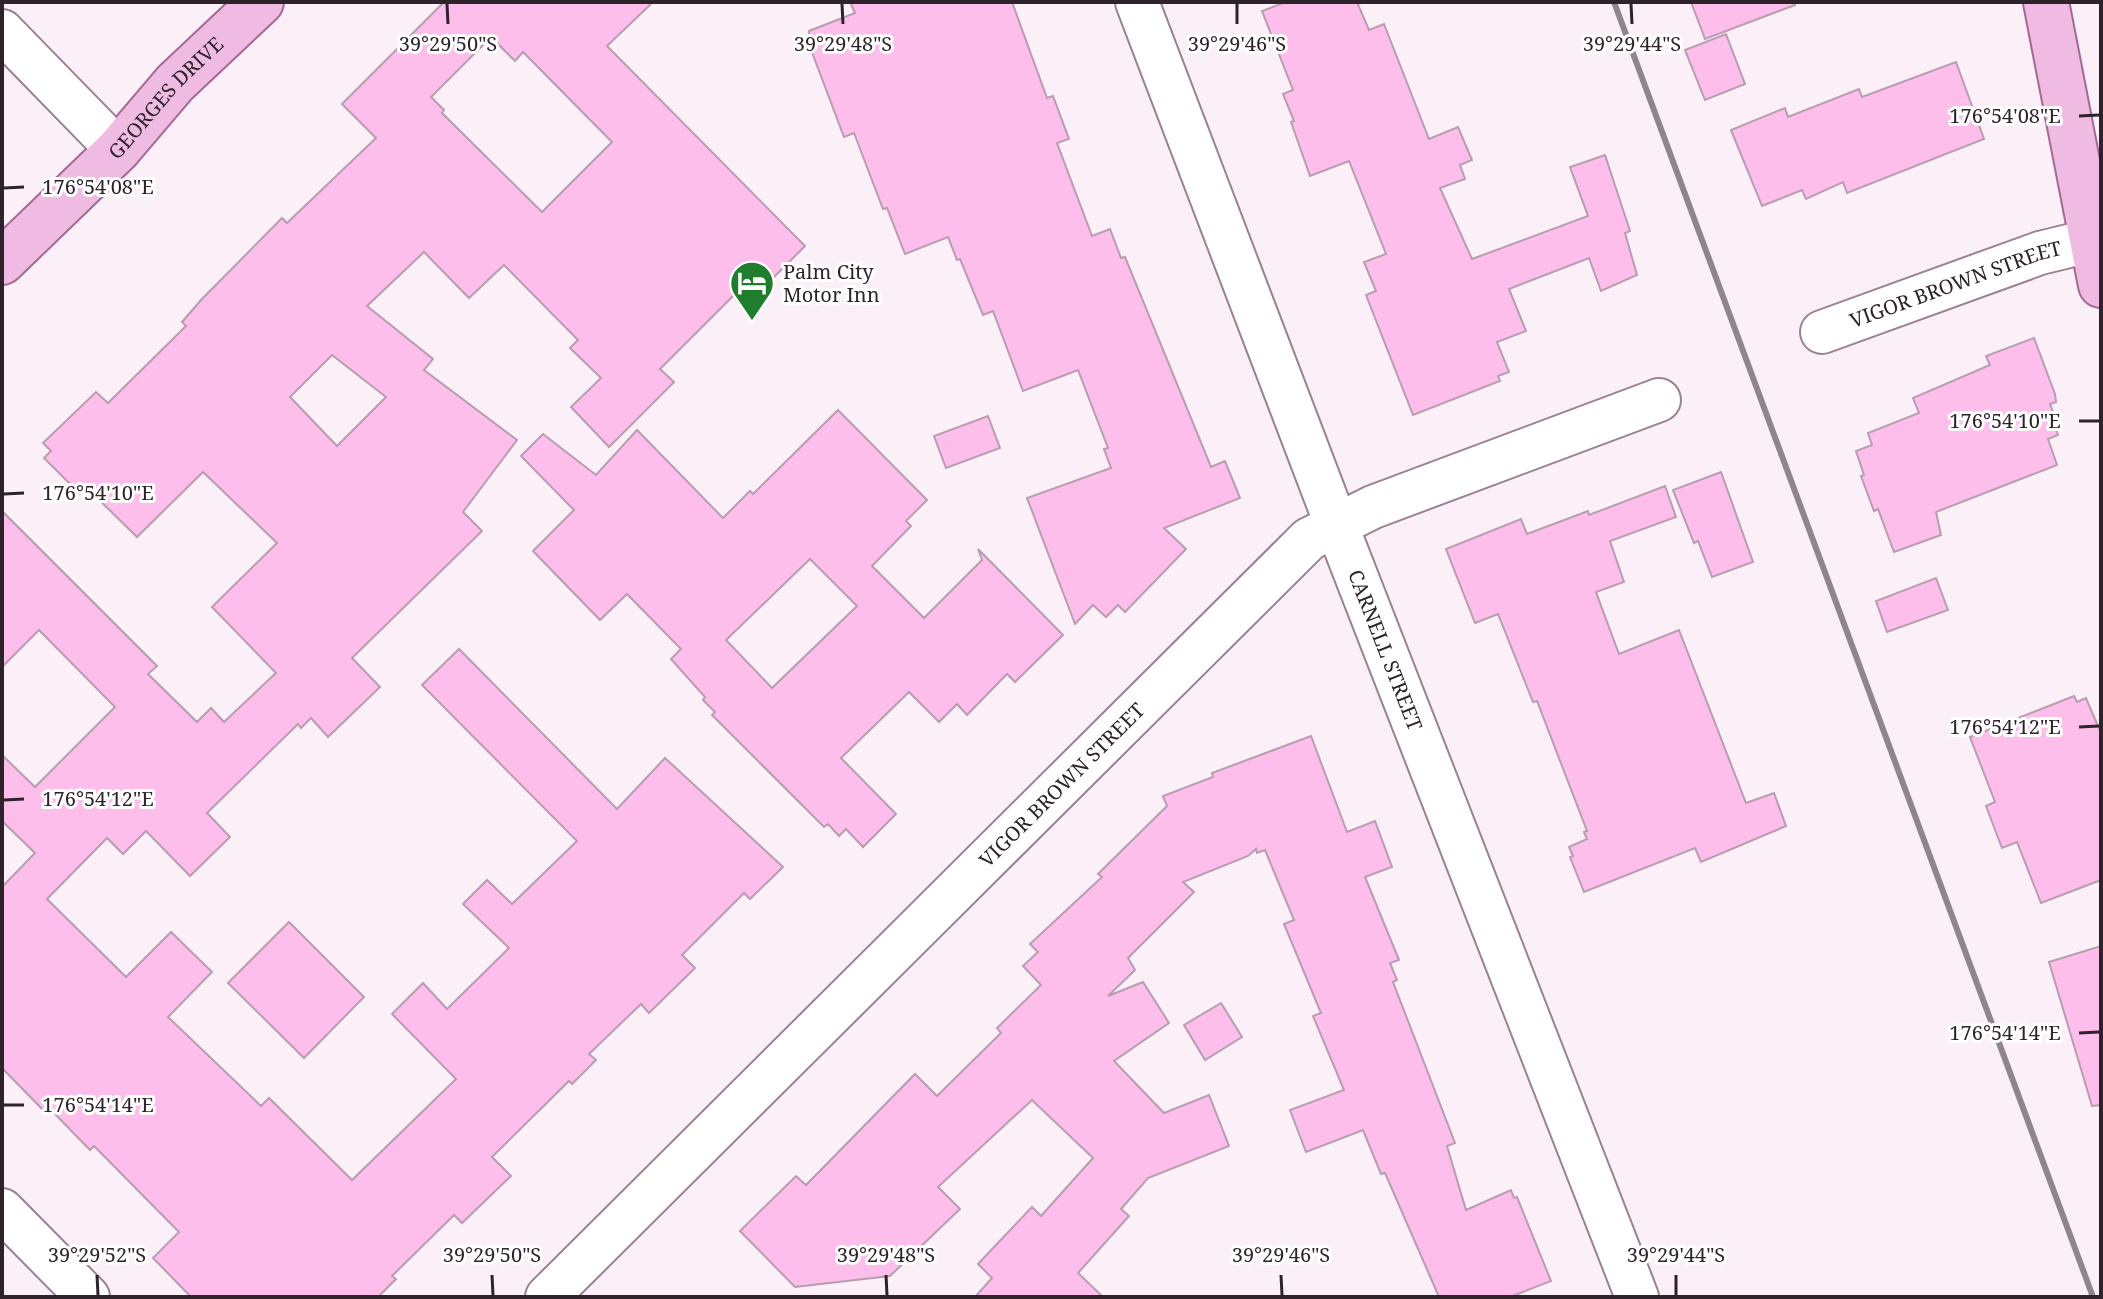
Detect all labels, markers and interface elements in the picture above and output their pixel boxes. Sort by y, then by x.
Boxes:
street label: GEORGES DRIVE [102,30,229,165]
text: 39°29'50"S [399,30,497,57]
text: 39°29'48"S [794,30,892,57]
text: 39°29'46"S [1188,30,1286,57]
text: 39°29'44"S [1583,30,1681,57]
text: 176°54'08"E [1949,102,2061,129]
text: 176°54'08"E [42,173,154,200]
street label: VIGOR BROWN STREET [1846,234,2064,334]
place label: Palm City Motor Inn [783,258,880,308]
hotel icon: Palm City Motor Inn [728,259,776,322]
text: 176°54'10"E [1949,407,2061,434]
text: 176°54'10"E [42,479,154,506]
street label: CARNELL STREET [1342,566,1429,734]
street label: VIGOR BROWN STREET [973,697,1150,873]
text: 176°54'12"E [1949,713,2061,740]
text: 176°54'12"E [42,785,154,812]
text: 176°54'14"E [1949,1019,2061,1046]
text: 176°54'14"E [42,1091,154,1118]
text: 39°29'52"S [48,1241,146,1268]
text: 39°29'50"S [443,1241,541,1268]
text: 39°29'48"S [837,1241,935,1268]
text: 39°29'46"S [1232,1241,1330,1268]
text: 39°29'44"S [1627,1241,1725,1268]

